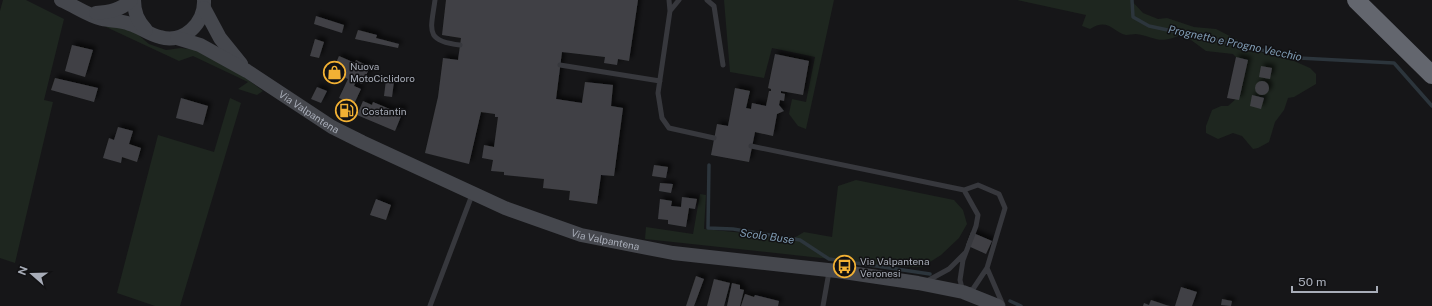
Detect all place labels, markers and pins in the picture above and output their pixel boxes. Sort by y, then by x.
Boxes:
shop icon: Nuova MotoCiclidoro [322,59,348,85]
place label: Nuova MotoCiclidoro [350,60,415,84]
fuel station icon: Costantin [333,98,359,124]
place label: Costantin [362,105,407,117]
bus stop icon: Via Valpantena Veronesi [831,254,857,280]
place label: Via Valpantena Veronesi [860,255,929,279]

